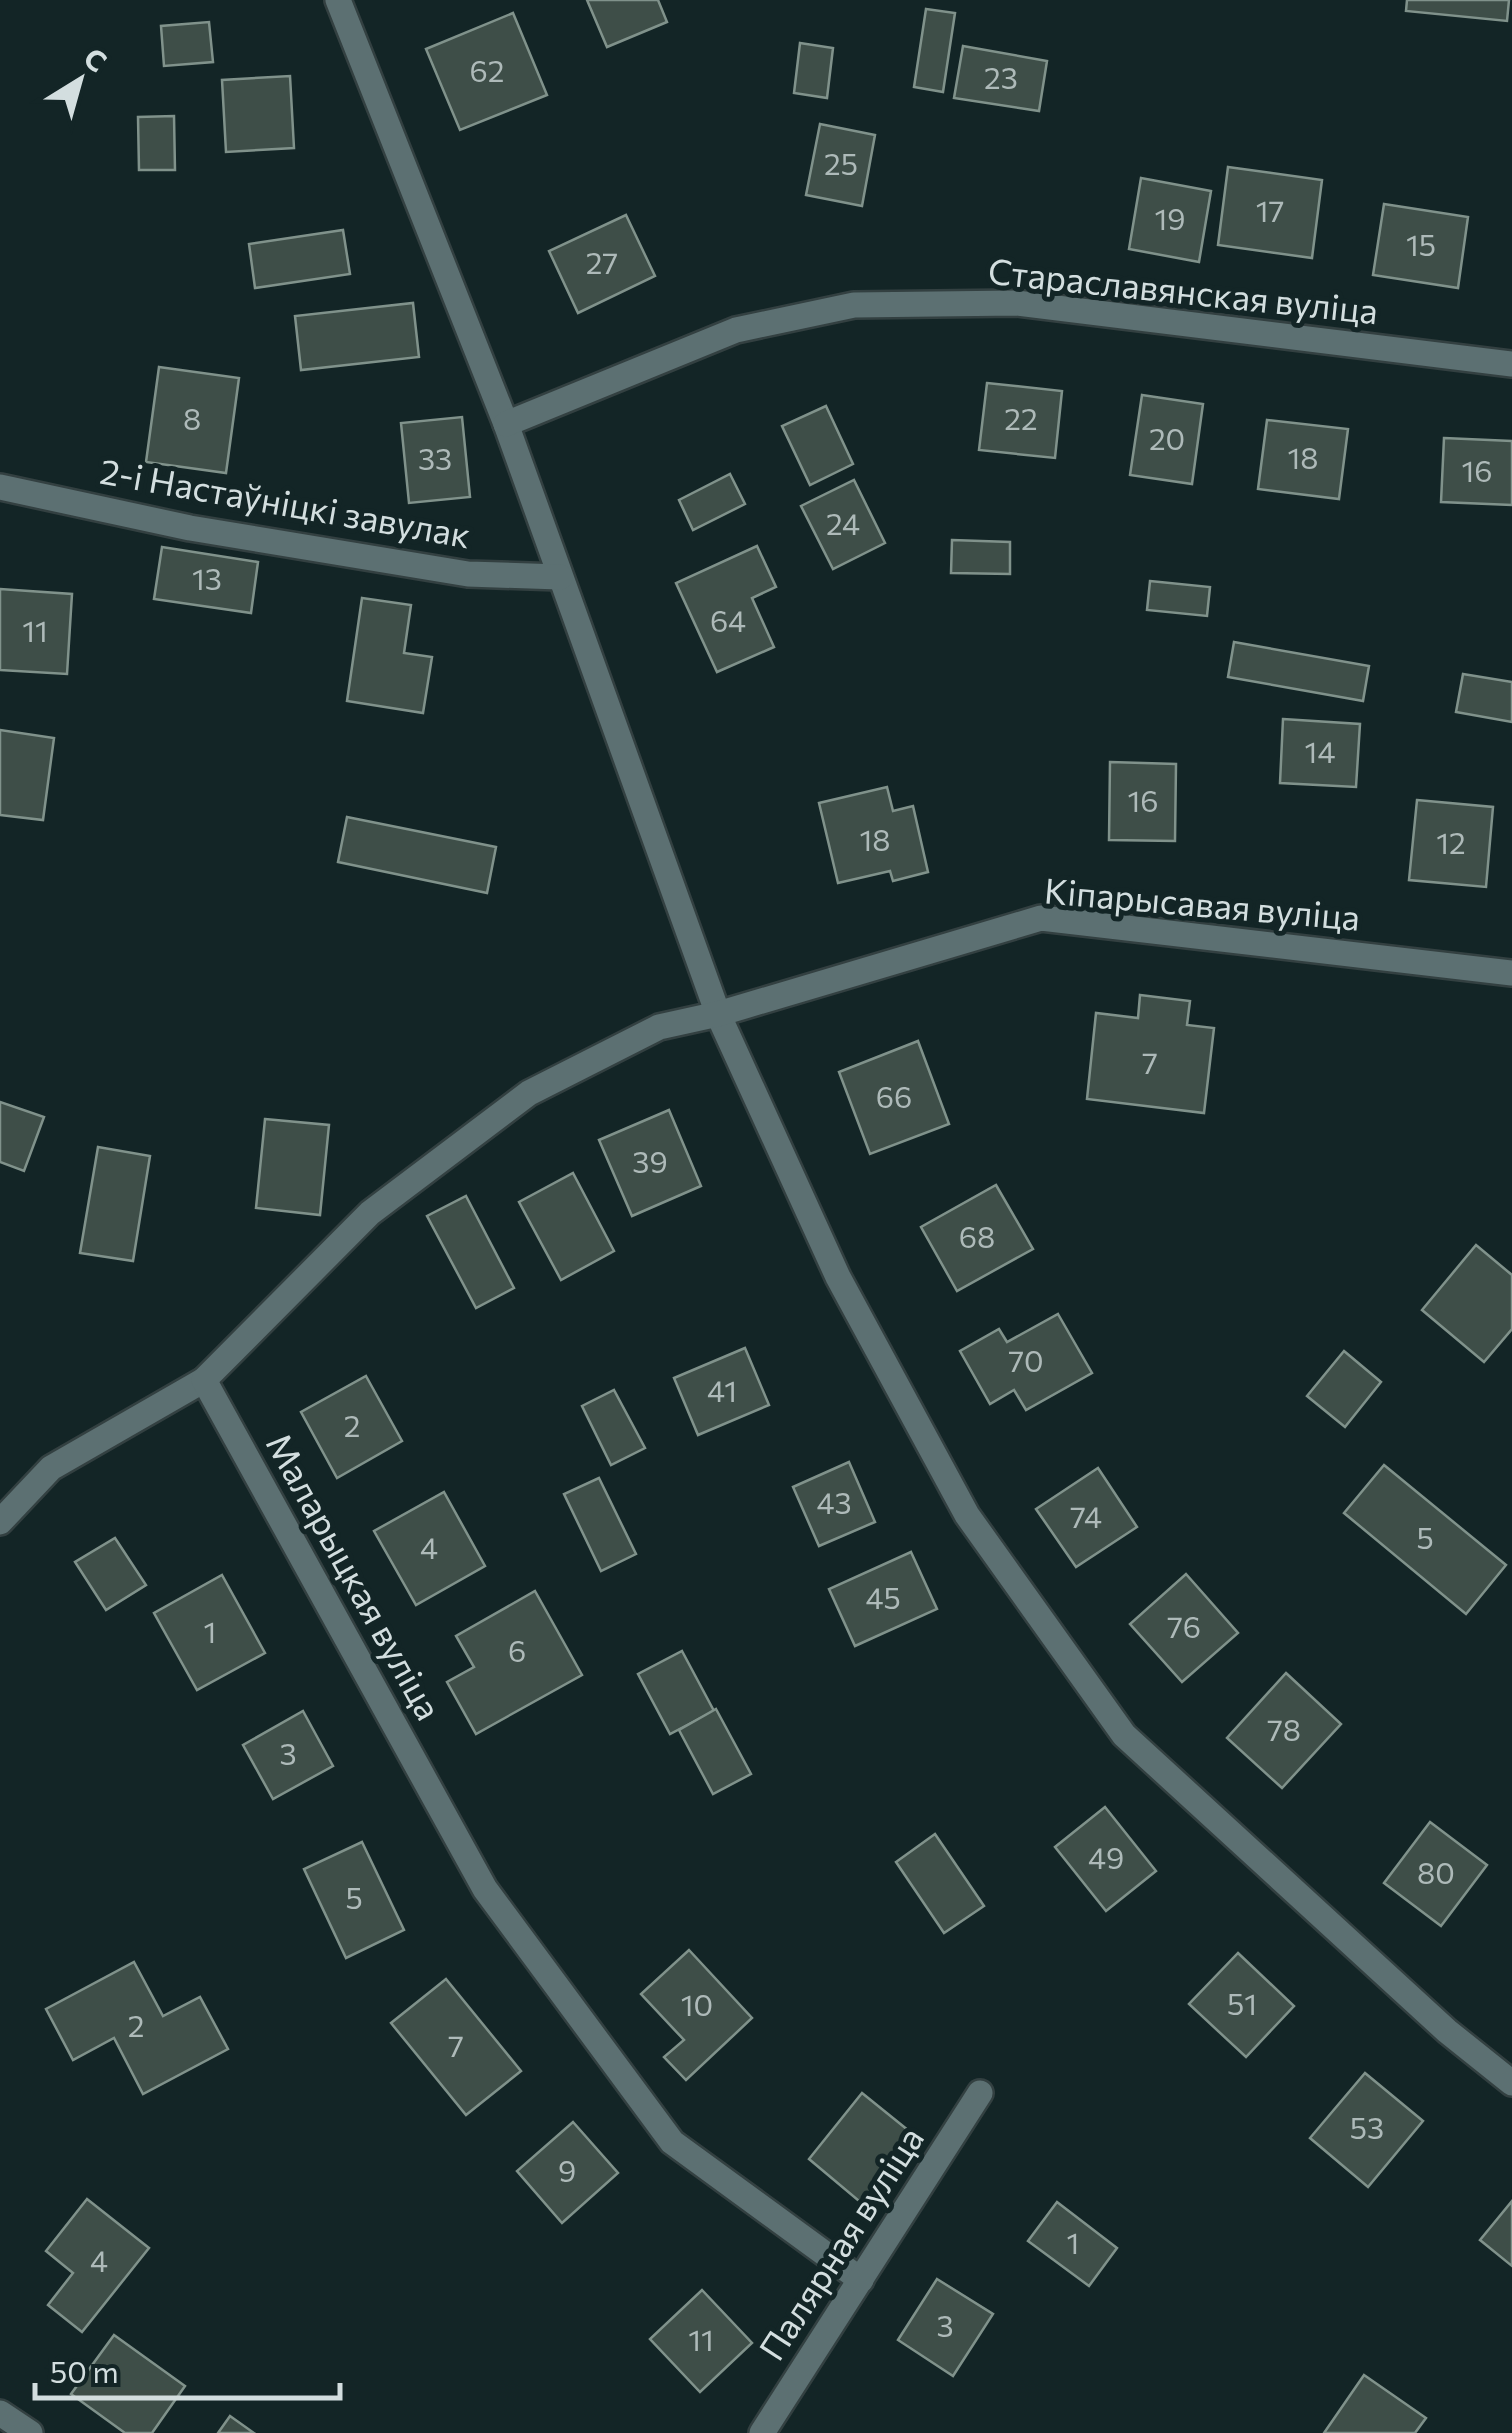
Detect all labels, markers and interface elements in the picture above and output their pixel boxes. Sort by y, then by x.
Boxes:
north arrow [30,30,130,130]
text: С [78,40,114,79]
house number: 62 [470,51,504,88]
house number: 23 [984,58,1018,95]
house number: 25 [824,144,858,181]
house number: 17 [1256,191,1284,228]
house number: 19 [1154,199,1186,236]
house number: 15 [1406,225,1436,262]
house number: 27 [586,243,618,280]
street label: Стараславянская вуліца [986,248,1380,331]
house number: 8 [183,399,201,436]
house number: 22 [1004,399,1038,436]
house number: 20 [1149,419,1185,456]
house number: 18 [1287,438,1319,475]
house number: 33 [418,439,452,476]
street label: 2-і Настаўніцкі завулак [97,448,474,555]
house number: 16 [1461,451,1493,488]
house number: 24 [826,504,860,541]
house number: 13 [192,559,222,596]
house number: 64 [710,601,746,638]
house number: 11 [22,611,48,648]
house number: 14 [1305,732,1335,769]
house number: 16 [1127,781,1159,818]
house number: 18 [859,820,891,857]
house number: 12 [1436,823,1466,860]
street label: Кіпарысавая вуліца [1043,867,1362,938]
house number: 7 [1142,1043,1158,1080]
house number: 66 [876,1077,912,1114]
house number: 39 [632,1142,668,1179]
house number: 68 [959,1217,995,1254]
house number: 70 [1008,1341,1044,1378]
house number: 41 [707,1371,737,1408]
house number: 2 [344,1406,360,1443]
street label: Маларыцкая вуліца [259,1425,452,1727]
house number: 43 [816,1483,852,1520]
house number: 74 [1070,1497,1102,1534]
house number: 5 [1416,1518,1434,1555]
house number: 4 [420,1528,438,1565]
house number: 45 [865,1578,901,1615]
house number: 76 [1167,1607,1201,1644]
house number: 1 [204,1612,216,1649]
house number: 6 [508,1631,526,1668]
house number: 78 [1267,1710,1301,1747]
house number: 3 [279,1734,297,1771]
house number: 49 [1088,1838,1124,1875]
house number: 80 [1417,1853,1455,1890]
house number: 5 [345,1878,363,1915]
house number: 51 [1227,1984,1257,2021]
house number: 10 [681,1985,713,2022]
house number: 2 [128,2006,144,2043]
house number: 7 [448,2026,464,2063]
house number: 53 [1350,2108,1384,2145]
street label: Палярная вуліца [748,2118,931,2367]
house number: 9 [558,2151,576,2188]
house number: 1 [1067,2223,1079,2260]
house number: 4 [90,2241,108,2278]
house number: 3 [936,2306,954,2343]
house number: 11 [688,2320,714,2357]
scale bar [35,2338,340,2400]
text: 50 m [50,2352,119,2389]

